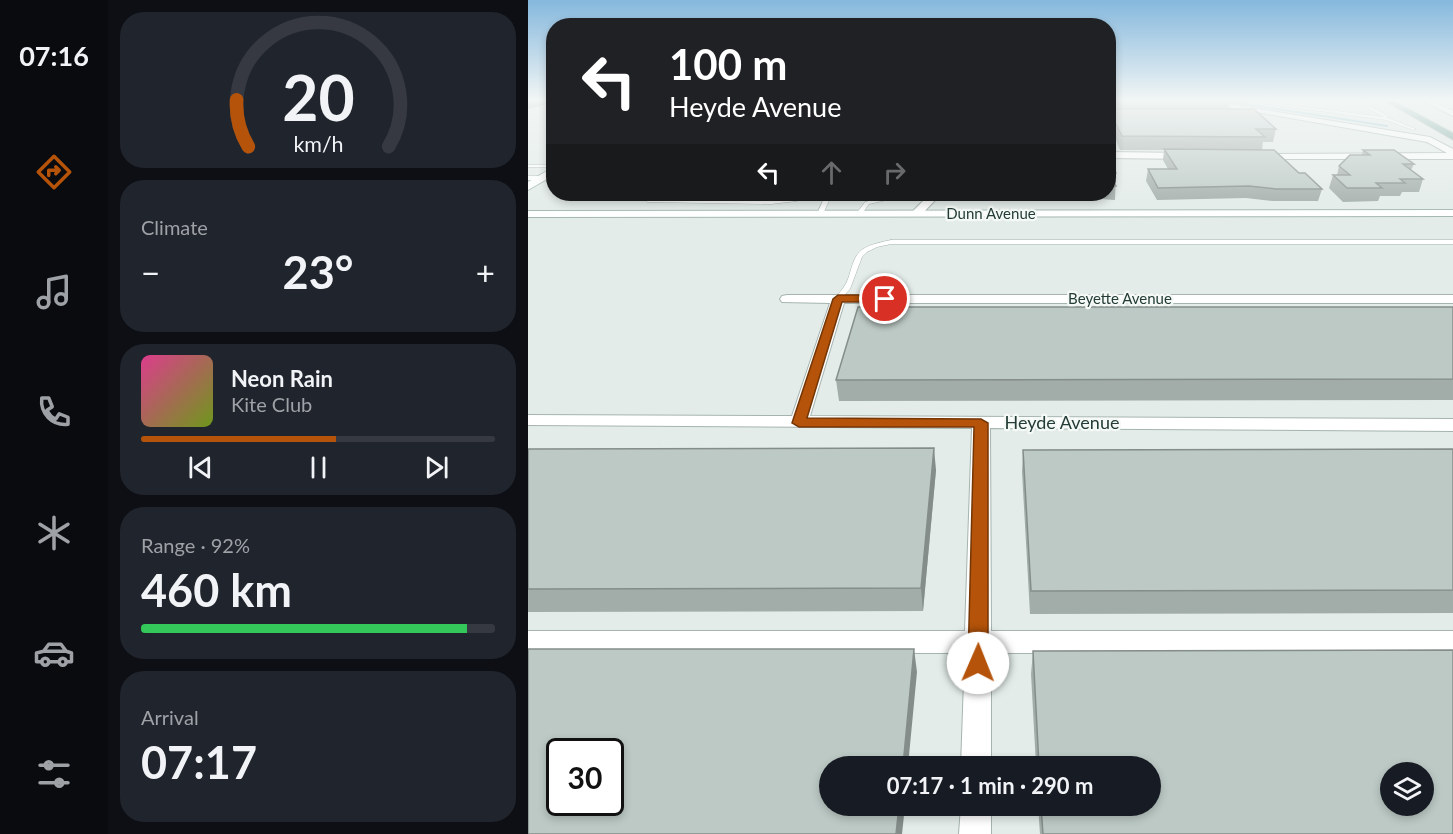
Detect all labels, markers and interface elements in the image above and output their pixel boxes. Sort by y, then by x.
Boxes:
text: 07:16 [19,39,89,72]
text: 100 m [669,39,787,89]
icon: left [570,42,648,120]
text: 20 [282,59,354,134]
text: Heyde Avenue [669,90,841,123]
text: km/h [293,131,343,157]
icon: directions [33,151,75,193]
icon: left [752,156,785,189]
icon: ahead [815,156,848,189]
icon: right [878,156,911,189]
street label: Dunn Avenue [946,204,1036,222]
text: Climate [141,215,208,239]
text: 23° [283,245,353,299]
text: − [141,252,160,292]
text: + [476,252,495,292]
icon: music [33,271,75,313]
pin [859,273,910,324]
icon: arrive [868,282,901,315]
street label: Beyette Avenue [1068,289,1172,307]
text: Neon Rain [231,365,333,392]
icon: phone [33,391,75,433]
text: Kite Club [231,392,312,416]
street label: Heyde Avenue [1005,411,1119,433]
icon: previous [184,451,217,484]
icon: pause [302,451,335,484]
icon: next [420,451,453,484]
icon: climate [33,512,75,554]
text: Range · 92% [141,533,250,557]
text: 460 km [141,563,292,617]
position arrow [946,631,1010,695]
icon: car [33,632,75,674]
text: Arrival [141,705,199,729]
text: 07:17 [141,735,257,789]
speed limit sign: 30 [546,738,624,816]
icon: filters [33,753,75,795]
map controls [1380,762,1434,816]
button: layers [1380,762,1434,816]
text: 07:17 · 1 min · 290 m [887,772,1093,799]

